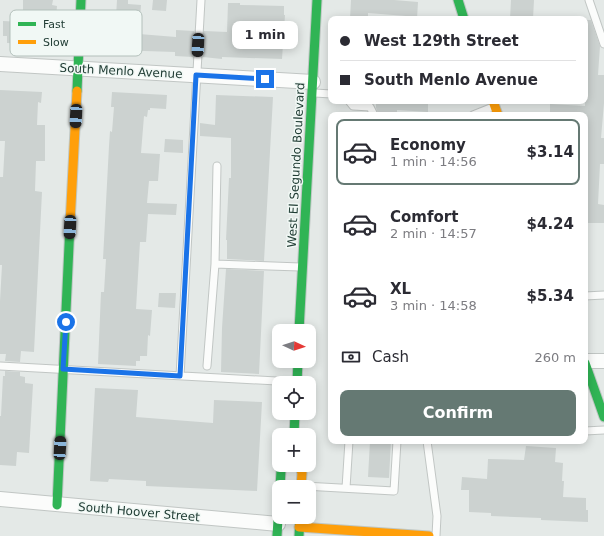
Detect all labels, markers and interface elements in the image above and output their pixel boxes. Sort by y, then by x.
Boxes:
legend [10,10,142,56]
text: Fast [43,18,66,31]
callout: 1 min [232,21,298,49]
text: 1 min [245,27,285,42]
text: West 129th Street [364,32,519,50]
car [191,33,205,57]
text: Slow [43,36,69,49]
street label: South Menlo Avenue [59,61,183,81]
route end [256,70,274,88]
text: South Menlo Avenue [364,71,538,89]
street label: West El Segundo Boulevard [285,82,307,248]
car [69,104,83,128]
icon: car [342,134,378,170]
text: Economy [390,136,466,154]
text: $3.14 [527,143,574,161]
text: 1 min · 14:56 [390,154,477,169]
icon: car [342,206,378,242]
text: Comfort [390,208,458,226]
car [63,215,77,239]
text: $4.24 [527,215,574,233]
text: 2 min · 14:57 [390,226,477,241]
icon: car [342,278,378,314]
text: XL [390,280,411,298]
text: $5.34 [527,287,574,305]
text: 3 min · 14:58 [390,298,477,313]
route start [57,313,75,331]
north arrow [272,324,316,368]
map controls [272,324,316,524]
icon: cash [340,346,362,368]
text: Cash [372,348,409,366]
text: 260 m [534,350,576,365]
button: locate [272,376,316,420]
button: Confirm [340,390,576,436]
button: + [272,428,316,472]
car [53,436,67,460]
button: − [272,480,316,524]
street label: South Hoover Street [78,500,201,524]

